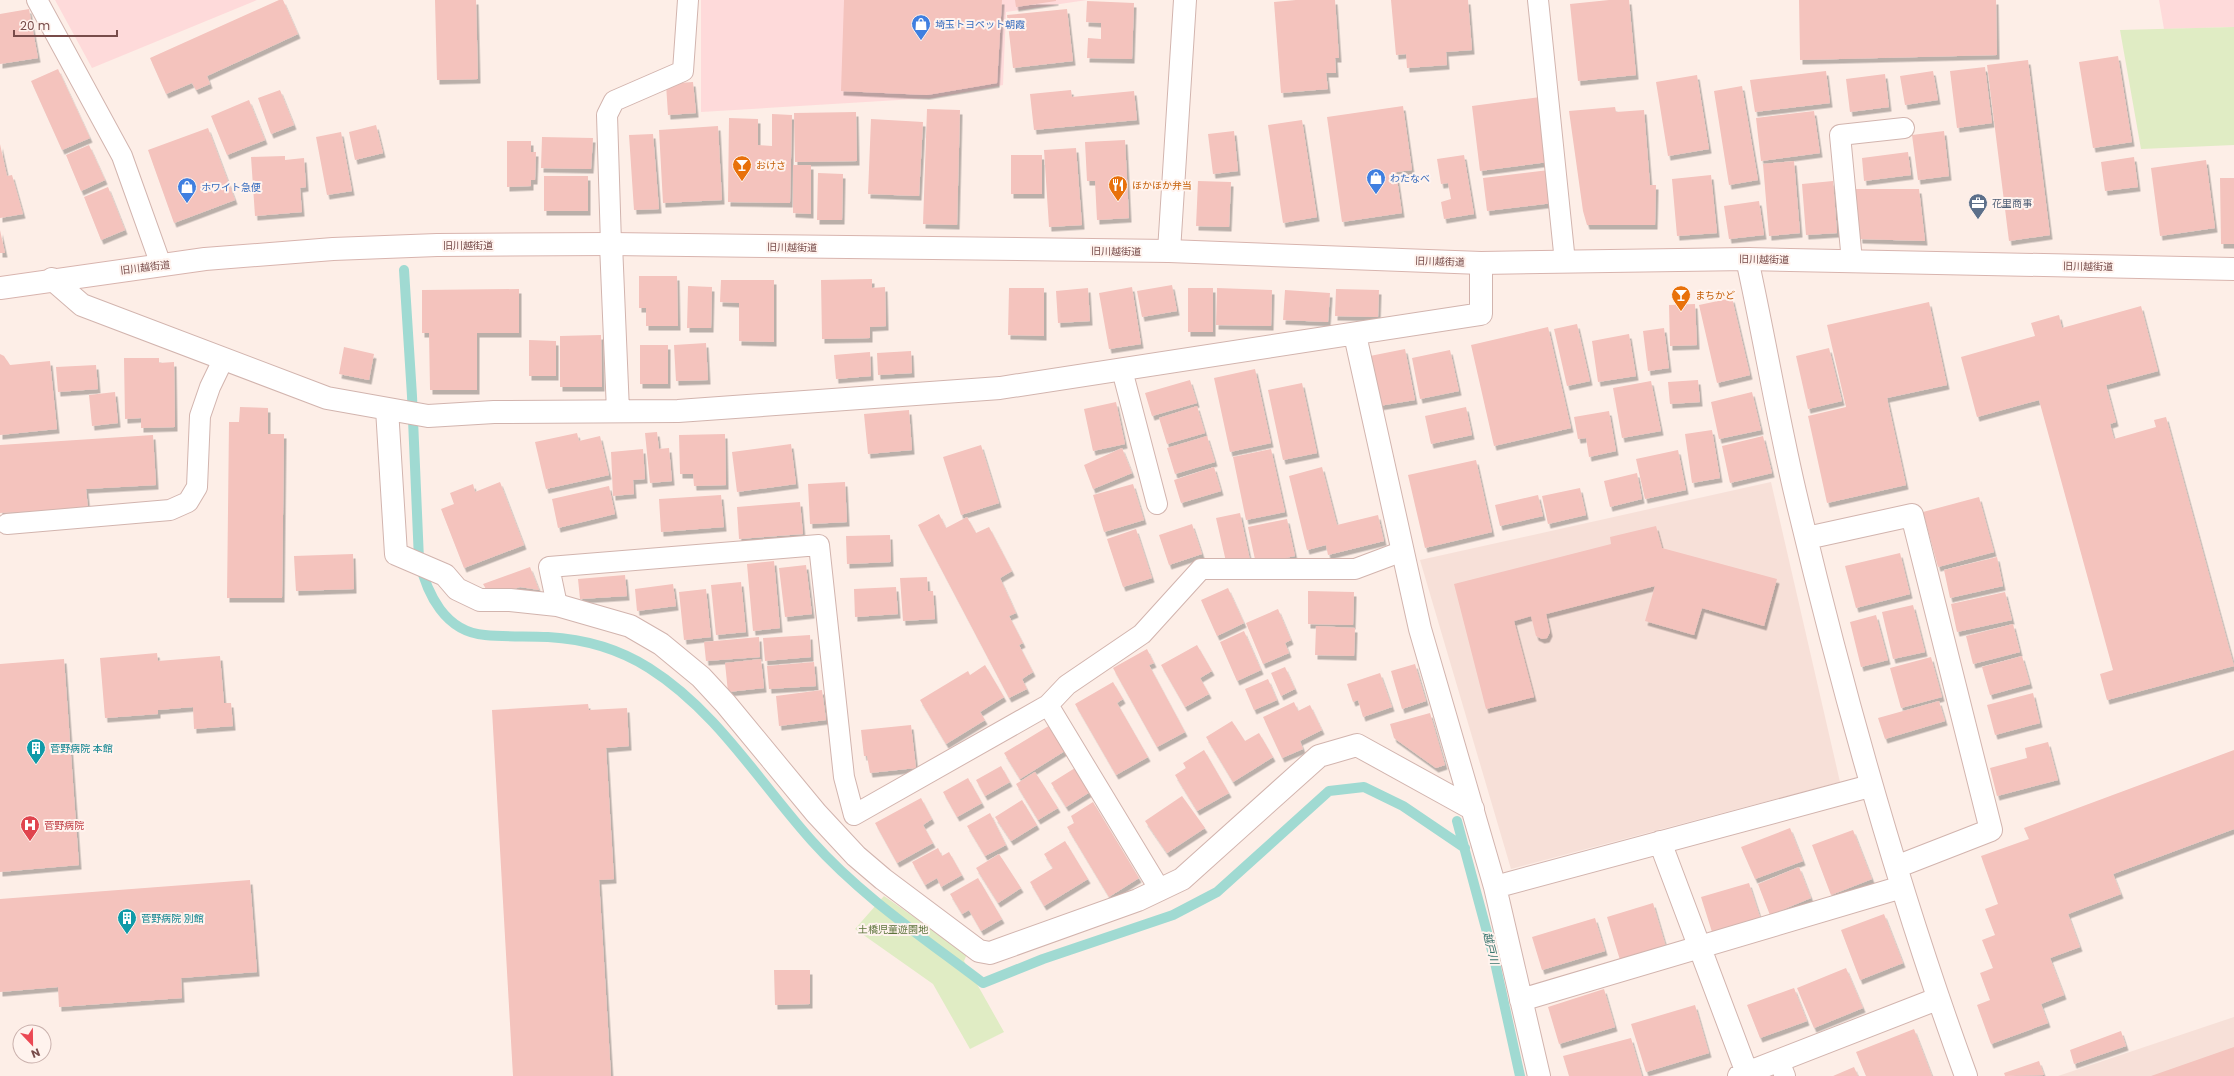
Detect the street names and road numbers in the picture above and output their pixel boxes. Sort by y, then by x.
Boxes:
street label: 旧川越街道 [443,238,493,253]
street label: 旧川越街道 [767,240,817,255]
street label: 旧川越街道 [1091,244,1141,259]
street label: 旧川越街道 [1739,252,1789,267]
street label: 旧川越街道 [1415,253,1465,270]
street label: 旧川越街道 [119,257,171,278]
street label: 旧川越街道 [2063,259,2113,274]

